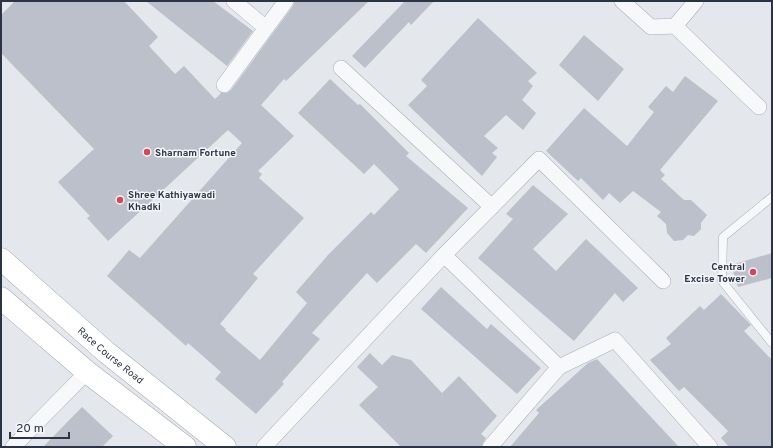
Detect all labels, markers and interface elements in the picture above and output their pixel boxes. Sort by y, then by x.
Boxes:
marker: Sharnam Fortune [142,147,152,157]
place label: Sharnam Fortune [155,147,236,160]
place label: Shree Kathiyawadi Khadki [128,189,215,214]
marker: Shree Kathiyawadi Khadki [115,195,125,205]
place label: Central Excise Tower [684,261,746,286]
marker: Central Excise Tower [748,267,758,277]
street label: Race Course Road [74,325,146,387]
scale bar [10,414,69,440]
text: 20 m [16,421,44,437]

